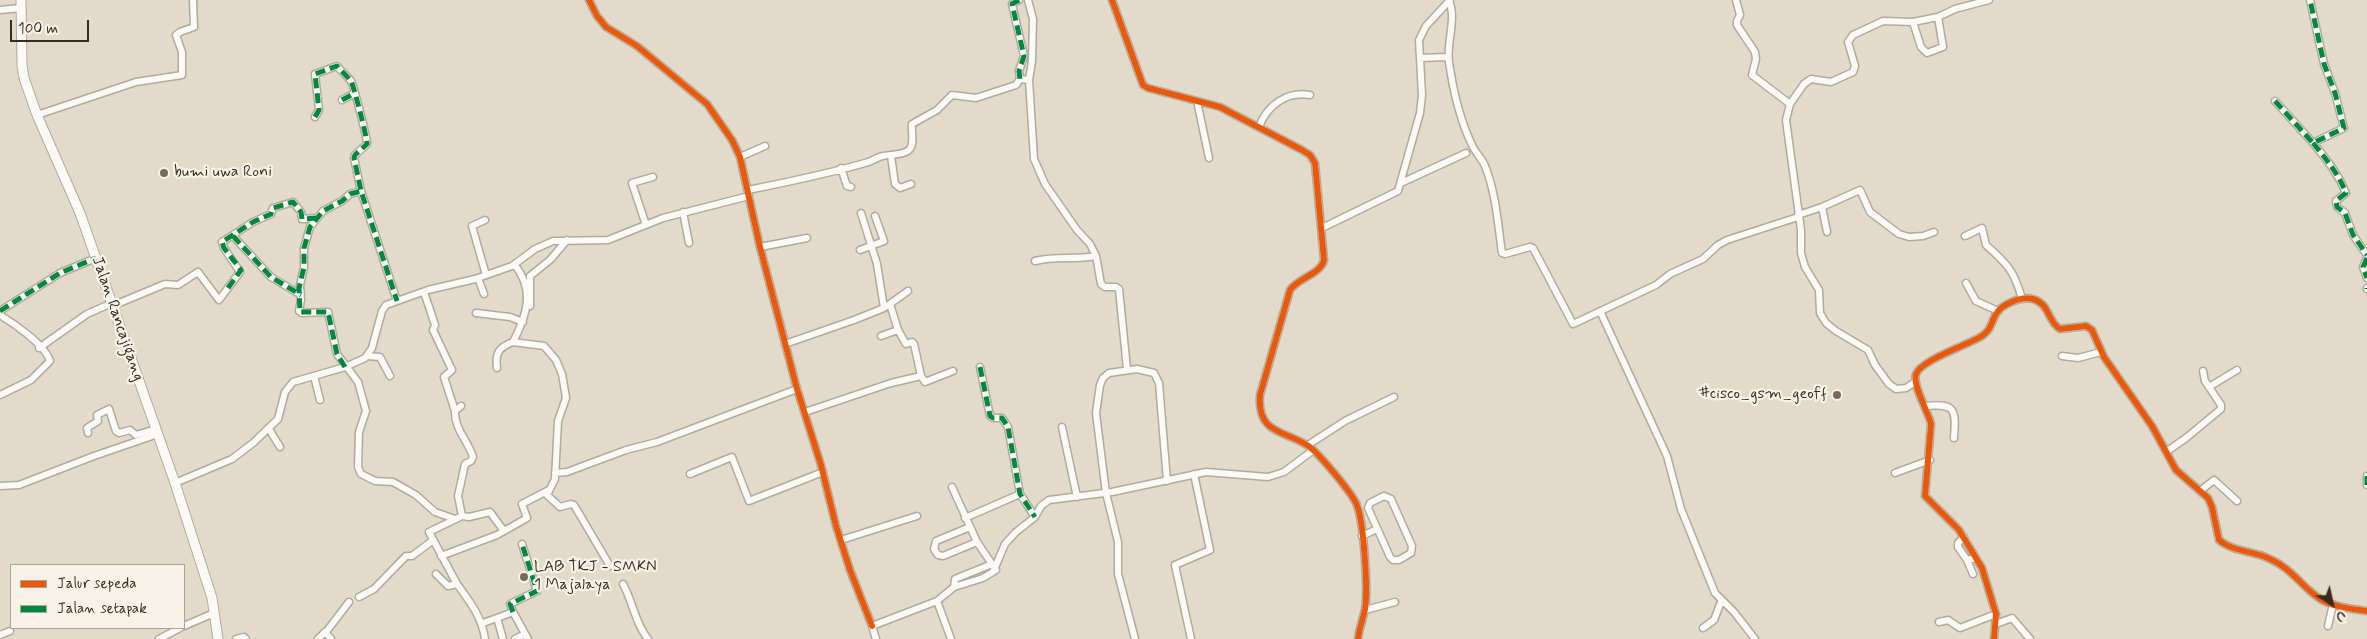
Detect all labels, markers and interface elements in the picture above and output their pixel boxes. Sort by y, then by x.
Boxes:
scale bar [12,10,91,42]
text: 100 m [18,19,58,39]
place label: bumi uwa Roni [174,163,272,183]
marker: bumi uwa Roni [158,167,170,179]
street label: Jalan Rancajigang [87,254,147,384]
place label: #cisco_gsm_geoff [1698,385,1827,405]
marker: #cisco_gsm_geoff [1831,389,1843,401]
place label: LAB TKJ - SMKN 1 Majalaya [534,558,657,596]
legend [10,564,185,629]
marker: LAB TKJ - SMKN 1 Majalaya [518,571,530,583]
text: Jalur sepeda [57,574,137,594]
north arrow [2307,579,2357,629]
text: Jalan setapak [57,599,147,619]
text: U [2332,606,2350,626]

